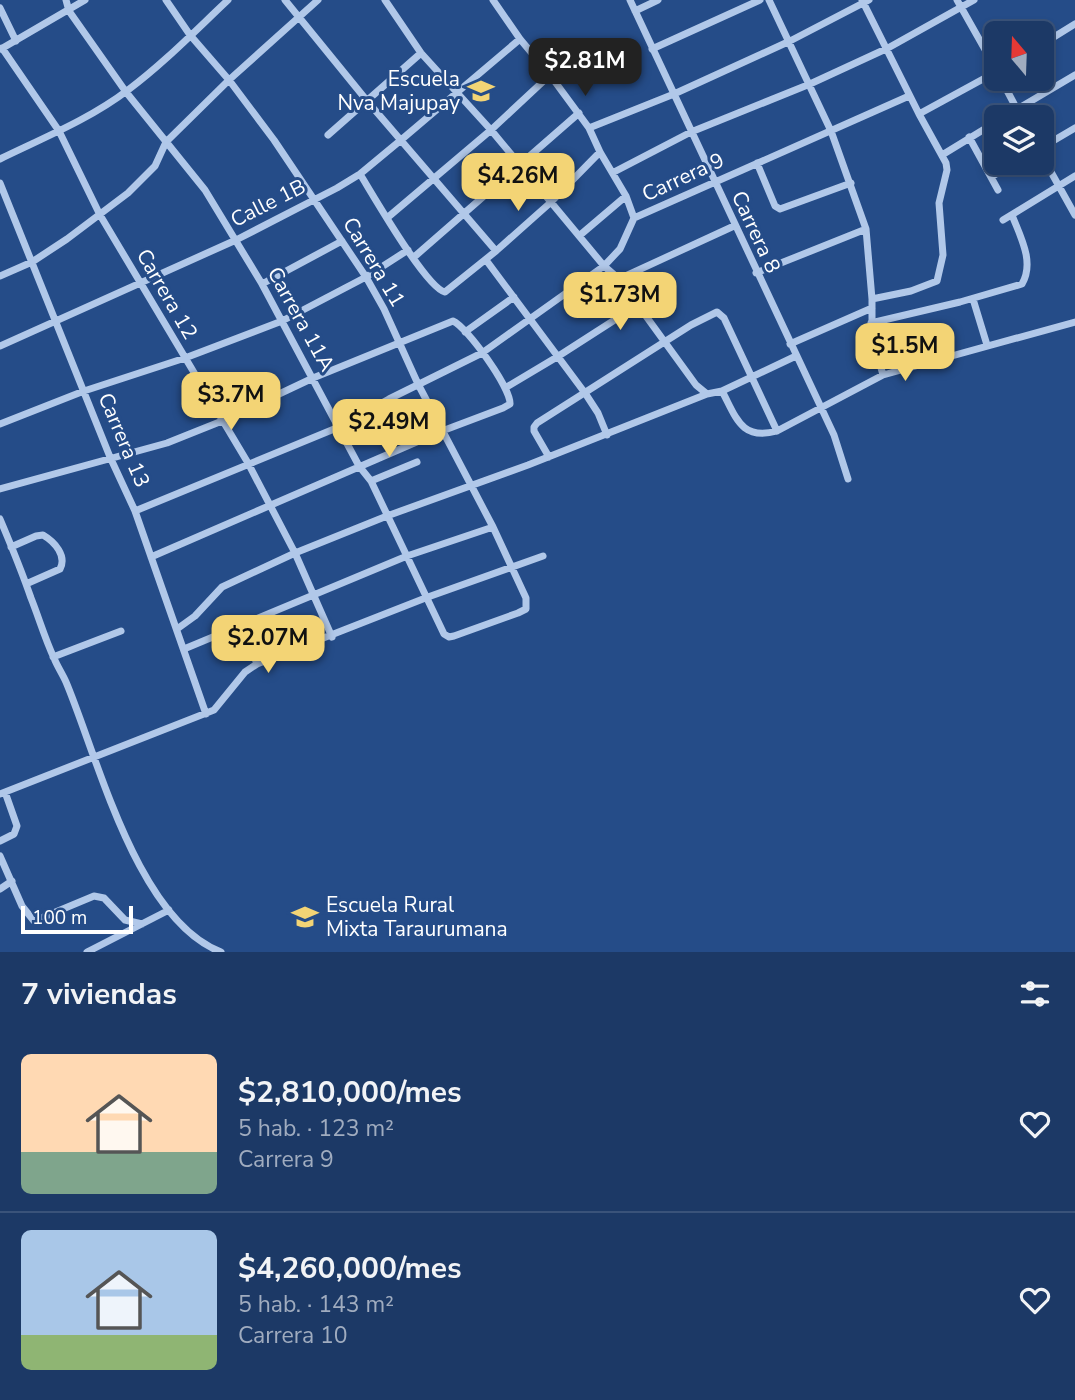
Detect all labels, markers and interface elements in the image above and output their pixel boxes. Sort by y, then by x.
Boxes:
north arrow [984,21,1054,91]
map controls [984,21,1054,175]
pin: $2.81M [528,38,642,98]
text: $2.81M [545,45,625,76]
place label: Escuela Nva Majupay [337,65,460,117]
school or university icon: Escuela Nva Majupay [466,76,496,106]
button: layers [984,105,1054,175]
street label: Carrera 9 [637,146,729,208]
pin: $4.26M [461,154,575,213]
text: $4.26M [478,160,558,191]
street label: Calle 1B [226,172,310,234]
street label: Carrera 8 [725,186,787,278]
street label: Carrera 11 [336,212,412,312]
street label: Carrera 12 [130,244,204,344]
street label: Carrera 11A [261,262,341,376]
pin: $1.73M [563,272,677,332]
text: $1.73M [580,279,660,310]
pin: $1.5M [856,324,954,383]
text: $1.5M [871,330,939,361]
pin: $3.7M [182,372,280,432]
text: $3.7M [197,379,265,410]
street label: Carrera 13 [92,388,156,492]
pin: $2.49M [332,400,446,459]
text: $2.49M [349,406,429,437]
pin: $2.07M [211,616,325,675]
text: $2.07M [228,622,308,653]
place label: Escuela Rural Mixta Taraurumana [326,891,508,943]
school or university icon: Escuela Rural Mixta Taraurumana [290,902,320,932]
scale bar [21,903,133,935]
text: 100 m [32,905,87,931]
text: 7 viviendas [21,974,177,1015]
icon: filters [1016,975,1054,1013]
text: $2,810,000/mes [238,1072,462,1113]
icon: home [77,1082,161,1166]
icon: heart [1016,1105,1054,1143]
text: 5 hab. · 123 m² [238,1113,394,1144]
text: Carrera 9 [238,1144,334,1175]
text: $4,260,000/mes [238,1248,462,1289]
icon: home [77,1258,161,1342]
icon: heart [1016,1281,1054,1319]
text: 5 hab. · 143 m² [238,1289,394,1320]
text: Carrera 10 [238,1320,348,1351]

